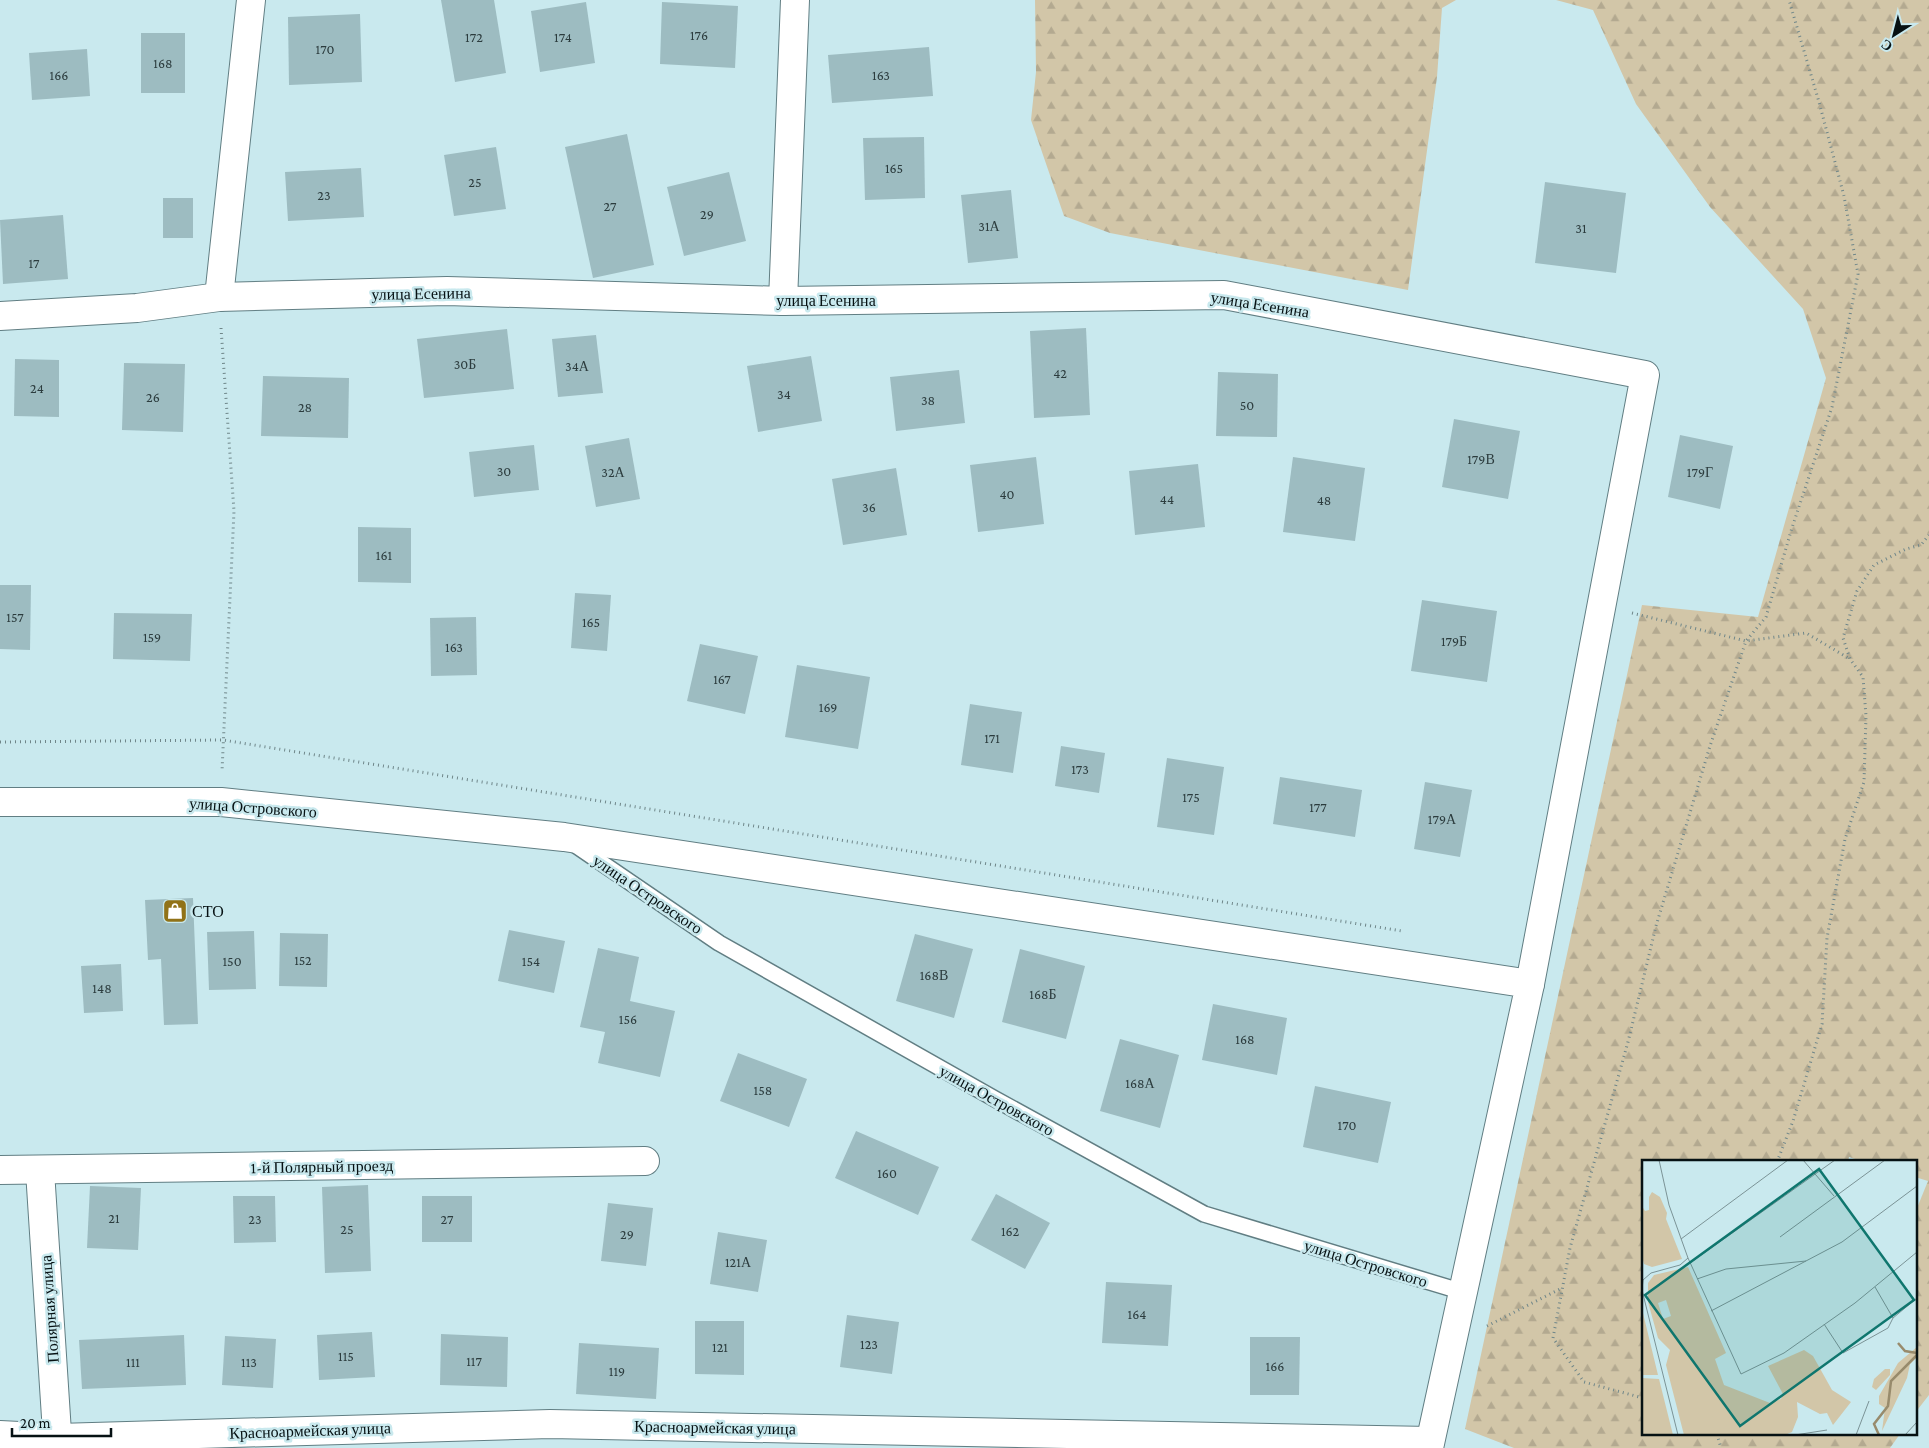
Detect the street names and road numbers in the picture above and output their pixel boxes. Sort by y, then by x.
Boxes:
street label: улица Есенина [371,284,471,304]
street label: улица Есенина [1209,288,1310,322]
street label: улица Есенина [776,292,876,310]
street label: улица Островского [188,795,317,821]
street label: улица Островского [589,852,706,938]
street label: улица Островского [936,1062,1057,1140]
street label: 1-й Полярный проезд [251,1157,393,1177]
street label: улица Островского [1302,1237,1430,1291]
street label: Полярная улица [37,1254,63,1364]
street label: Красноармейская улица [634,1418,796,1438]
street label: Красноармейская улица [229,1419,391,1443]

